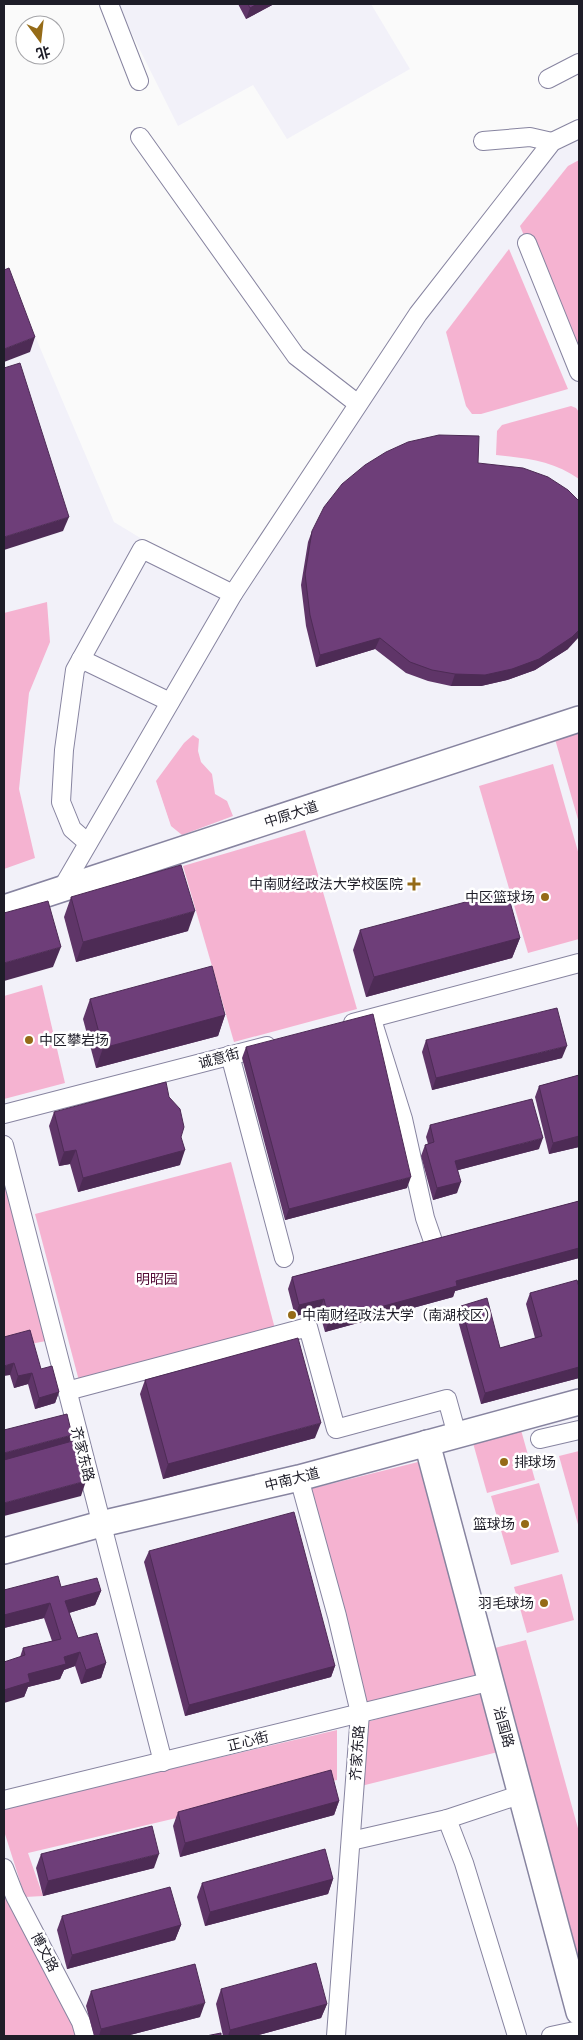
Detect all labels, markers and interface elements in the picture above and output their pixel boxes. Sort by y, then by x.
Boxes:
north arrow [15,15,65,65]
text: 北 [34,41,52,61]
street label: 中原大道 [262,799,321,832]
place label: 中南财经政法大学校医院 [249,876,403,894]
marker: 中南财经政法大学校医院 [407,877,421,891]
place label: 中区篮球场 [465,890,535,907]
marker: 中区篮球场 [539,891,551,903]
place label: 中区攀岩场 [39,1032,109,1050]
marker: 中区攀岩场 [23,1034,35,1046]
street label: 诚意街 [197,1045,242,1073]
park label: 明昭园 [136,1272,178,1289]
place label: 中南财经政法大学（南湖校区） [302,1307,498,1325]
marker: 中南财经政法大学（南湖校区） [286,1309,298,1321]
street label: 齐家东路 [67,1425,98,1484]
place label: 排球场 [514,1455,556,1472]
marker: 排球场 [498,1456,510,1468]
street label: 中南大道 [263,1465,322,1495]
place label: 篮球场 [473,1517,515,1534]
marker: 篮球场 [519,1518,531,1530]
place label: 羽毛球场 [478,1596,534,1613]
marker: 羽毛球场 [538,1597,550,1609]
street label: 治国路 [489,1705,516,1750]
street label: 齐家东路 [347,1725,369,1782]
street label: 正心街 [226,1729,271,1756]
street label: 博文路 [26,1930,62,1975]

